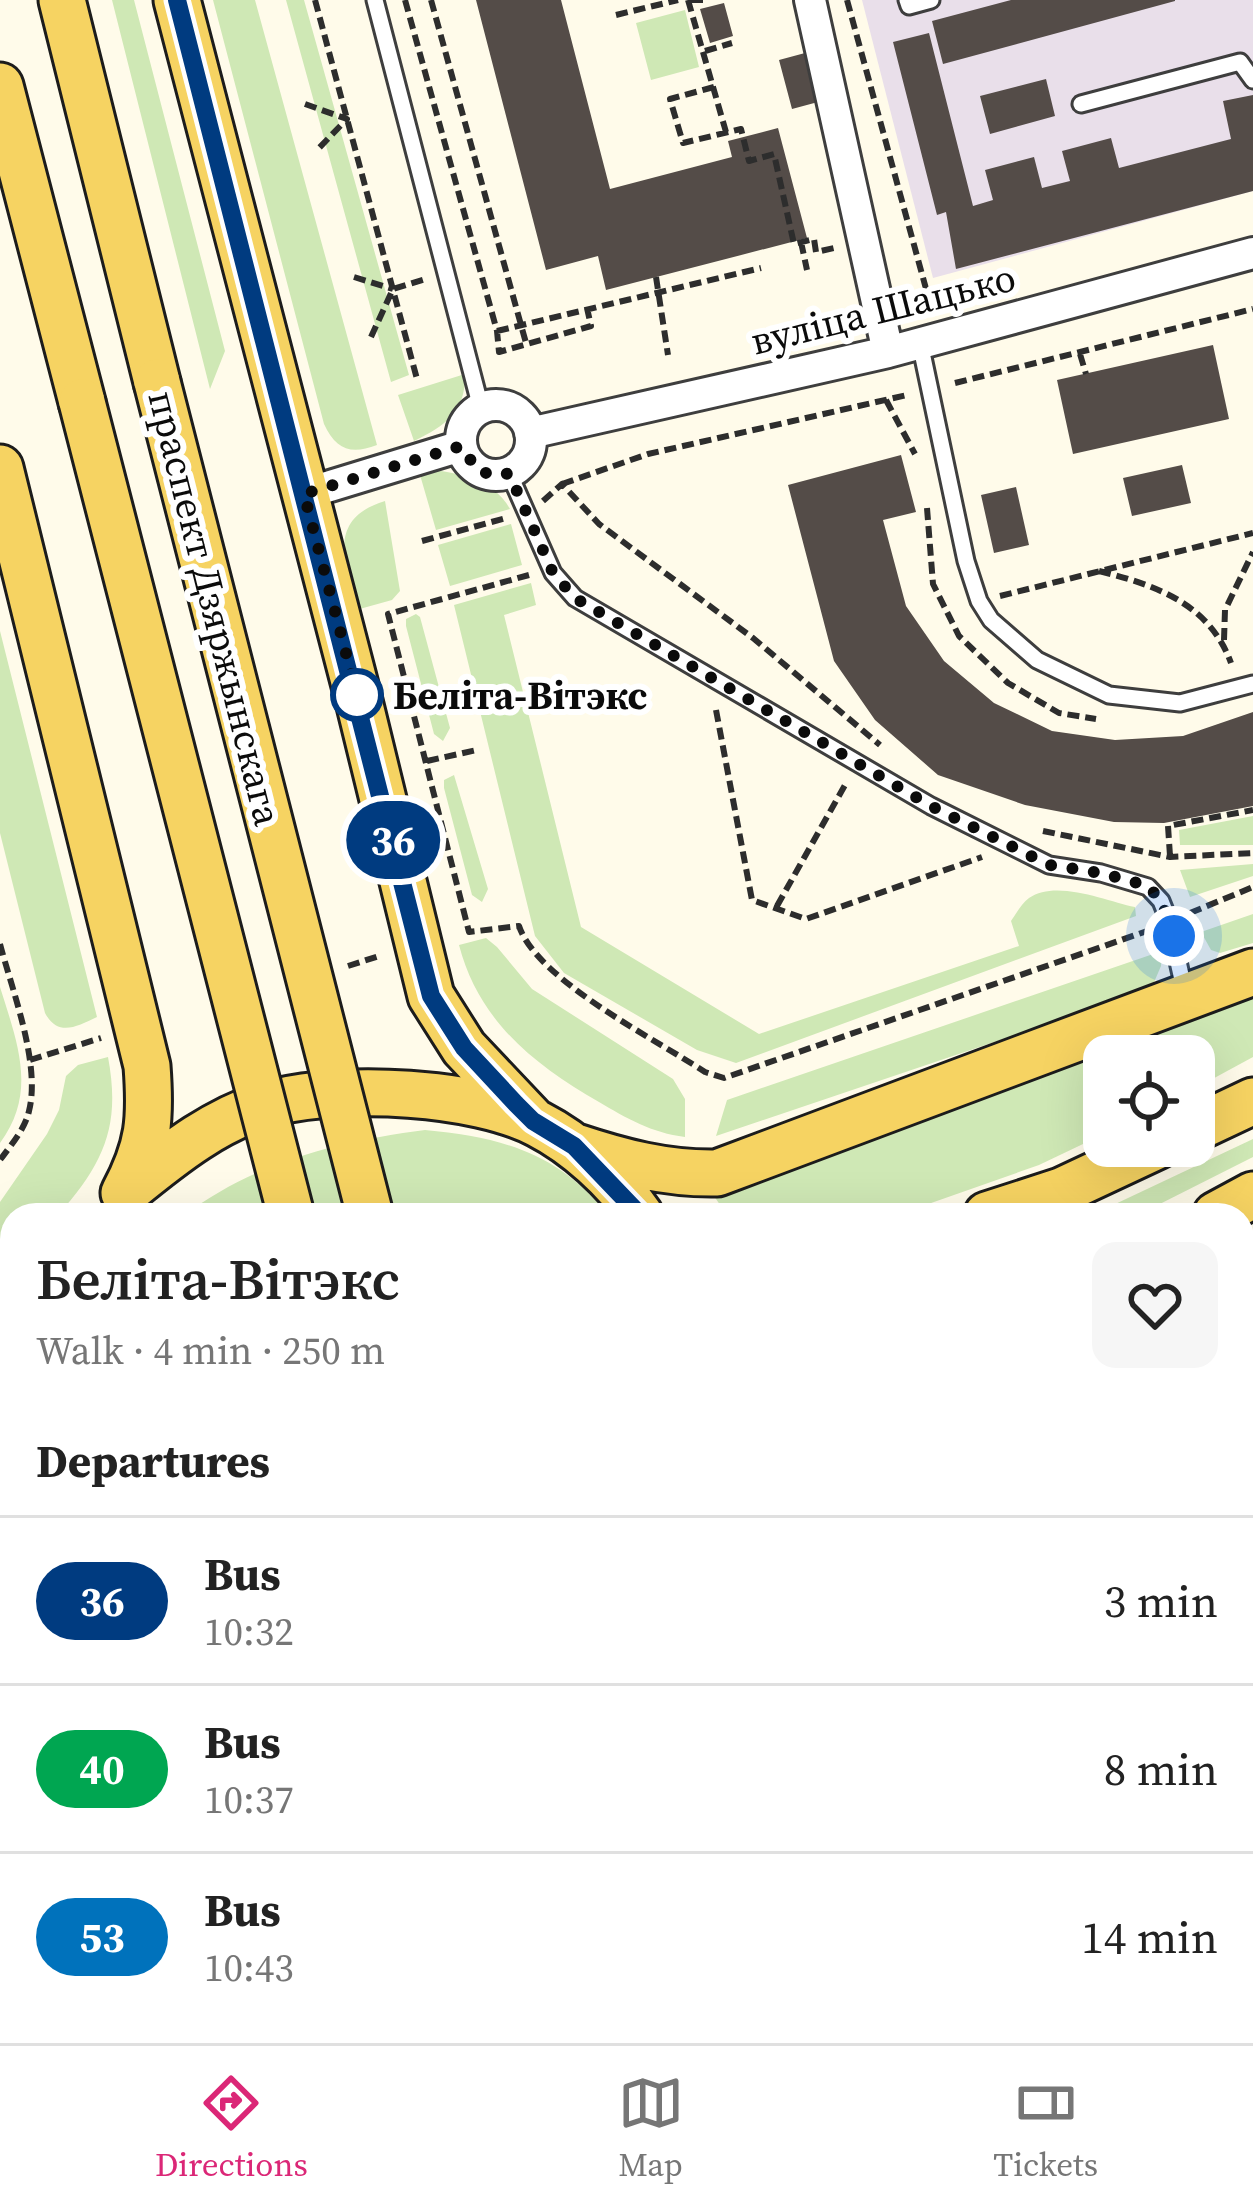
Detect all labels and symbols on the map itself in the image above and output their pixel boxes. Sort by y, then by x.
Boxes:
street label: вуліца Шацько [745,250,1021,368]
street label: праспект Дзяржынскага [135,385,295,831]
place label: Беліта-Вітэкс [393,669,648,722]
marker: Беліта-Вітэкс [332,670,382,720]
line badge: 36 [339,801,447,879]
your location [1144,906,1204,966]

